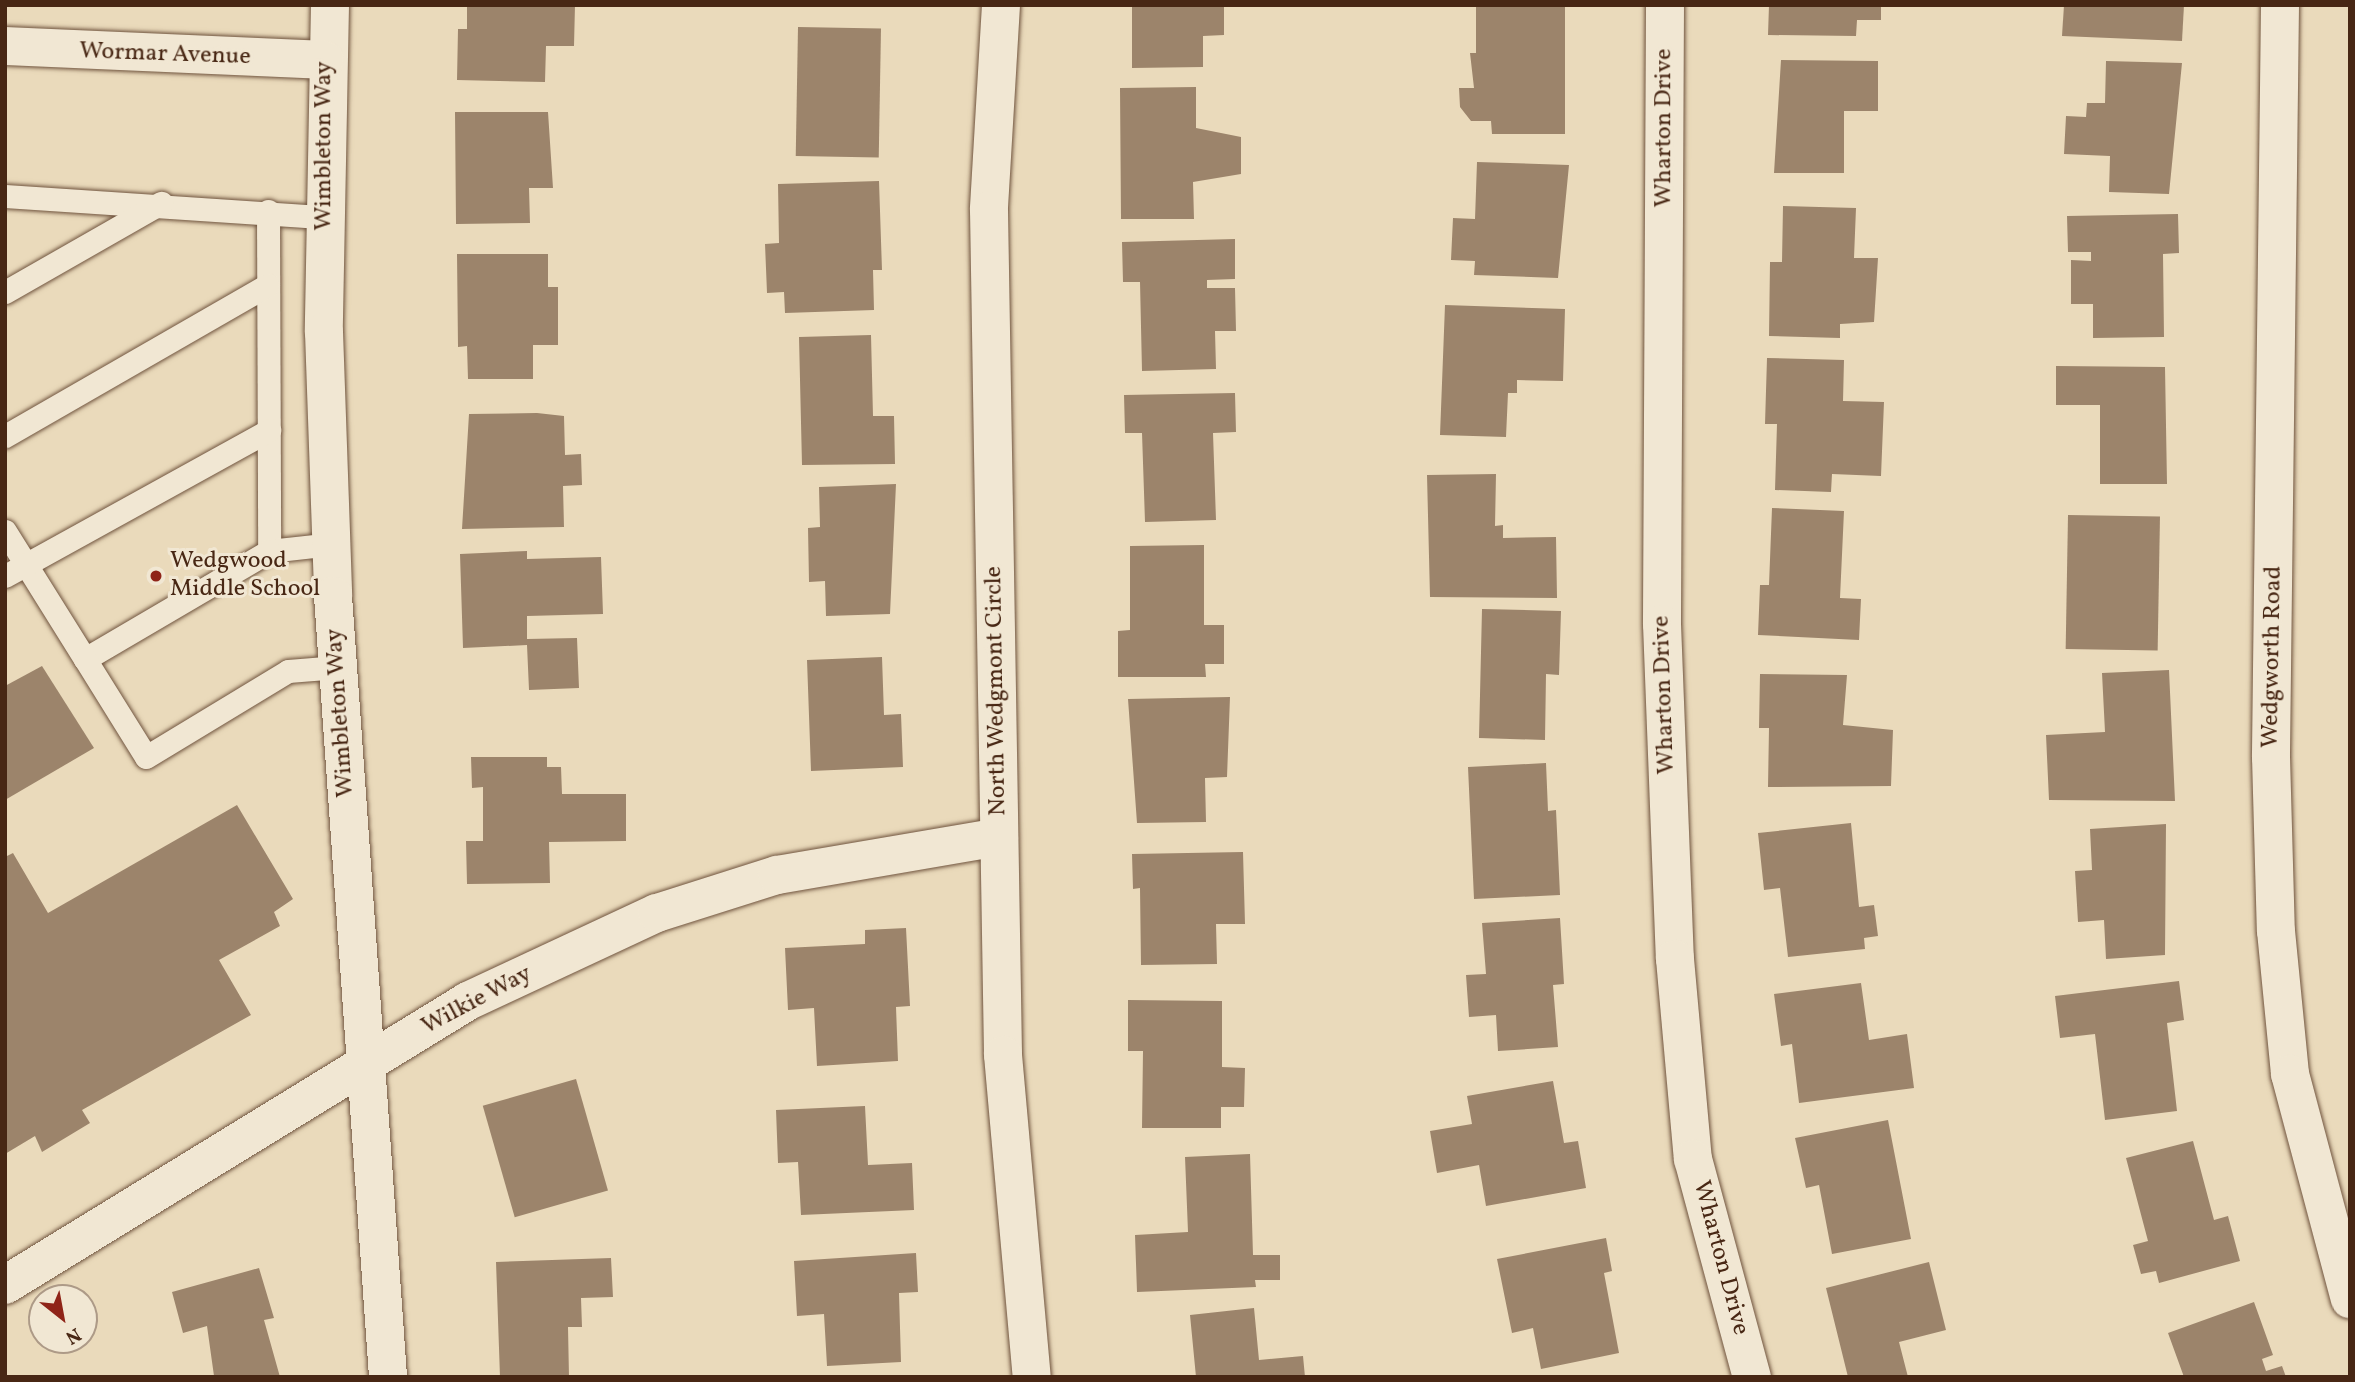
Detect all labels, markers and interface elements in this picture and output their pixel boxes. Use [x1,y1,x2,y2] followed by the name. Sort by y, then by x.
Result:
[79,38,251,72] street label: Wormar Avenue
[1651,49,1679,207] street label: Wharton Drive
[311,61,339,231] street label: Wimbleton Way
[170,548,320,604] place label: Wedgwood Middle School
[980,565,1014,817] street label: North Wedgmont Circle
[2257,566,2289,748] street label: Wedgworth Road
[148,568,164,584] marker: Wedgwood Middle School
[1648,615,1682,775] street label: Wharton Drive
[321,627,361,799] street label: Wimbleton Way
[417,960,537,1042] street label: Wilkie Way
[1686,1178,1754,1338] street label: Wharton Drive
[28,1284,98,1354] north arrow
[60,1321,85,1350] text: N

